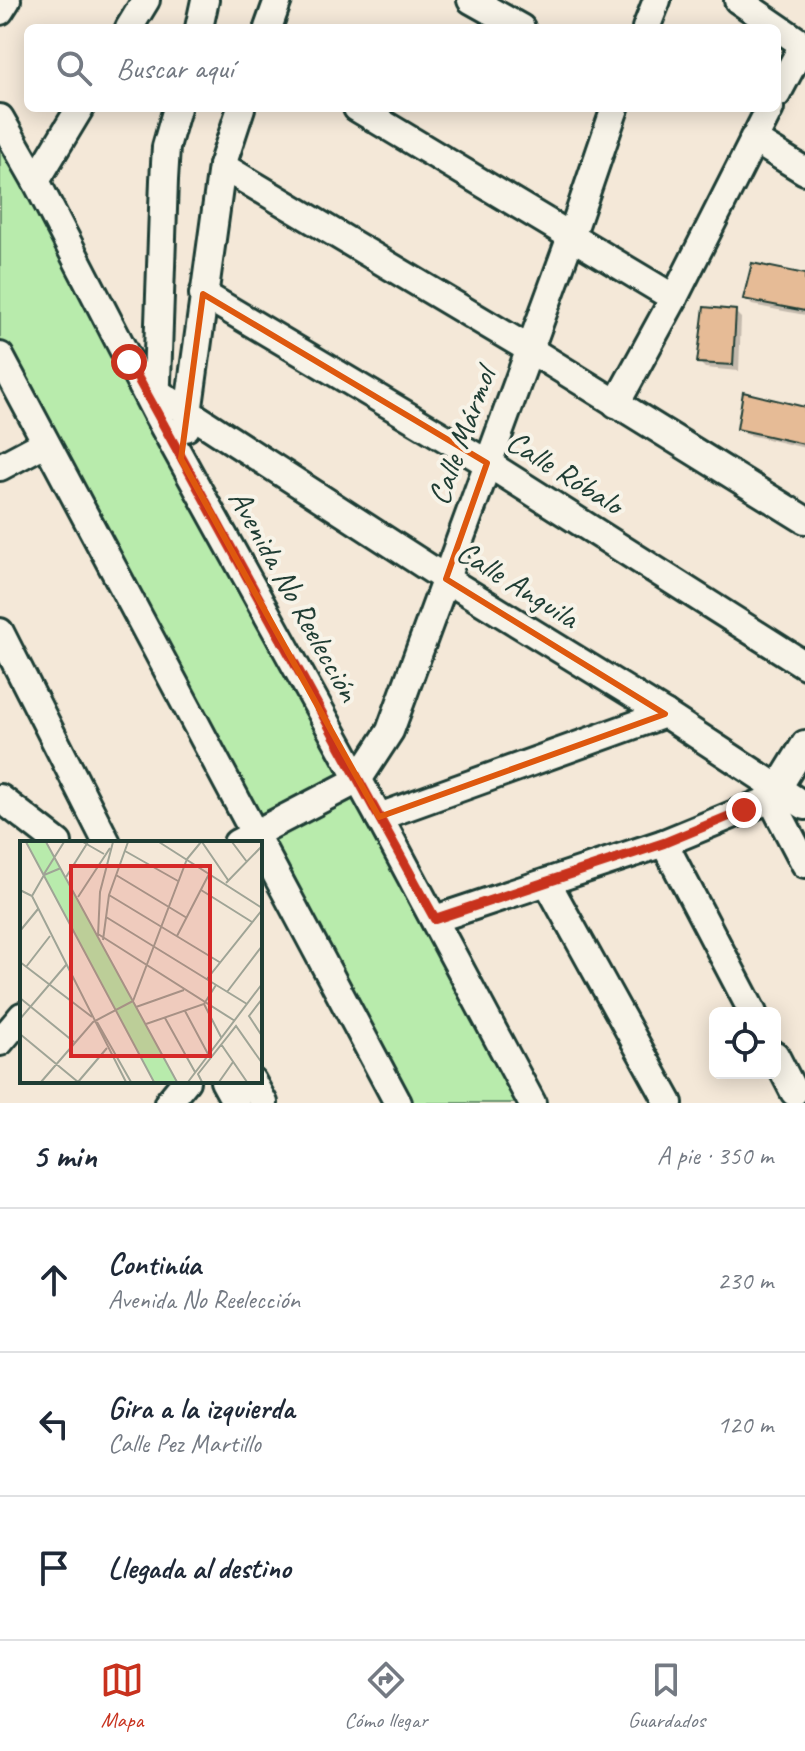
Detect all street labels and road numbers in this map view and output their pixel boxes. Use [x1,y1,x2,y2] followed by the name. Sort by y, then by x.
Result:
[418,357,507,510] street label: Calle Mármol
[499,421,634,526] street label: Calle Róbalo
[219,482,371,710] street label: Avenida No Reelección
[449,531,588,639] street label: Calle Anguila

